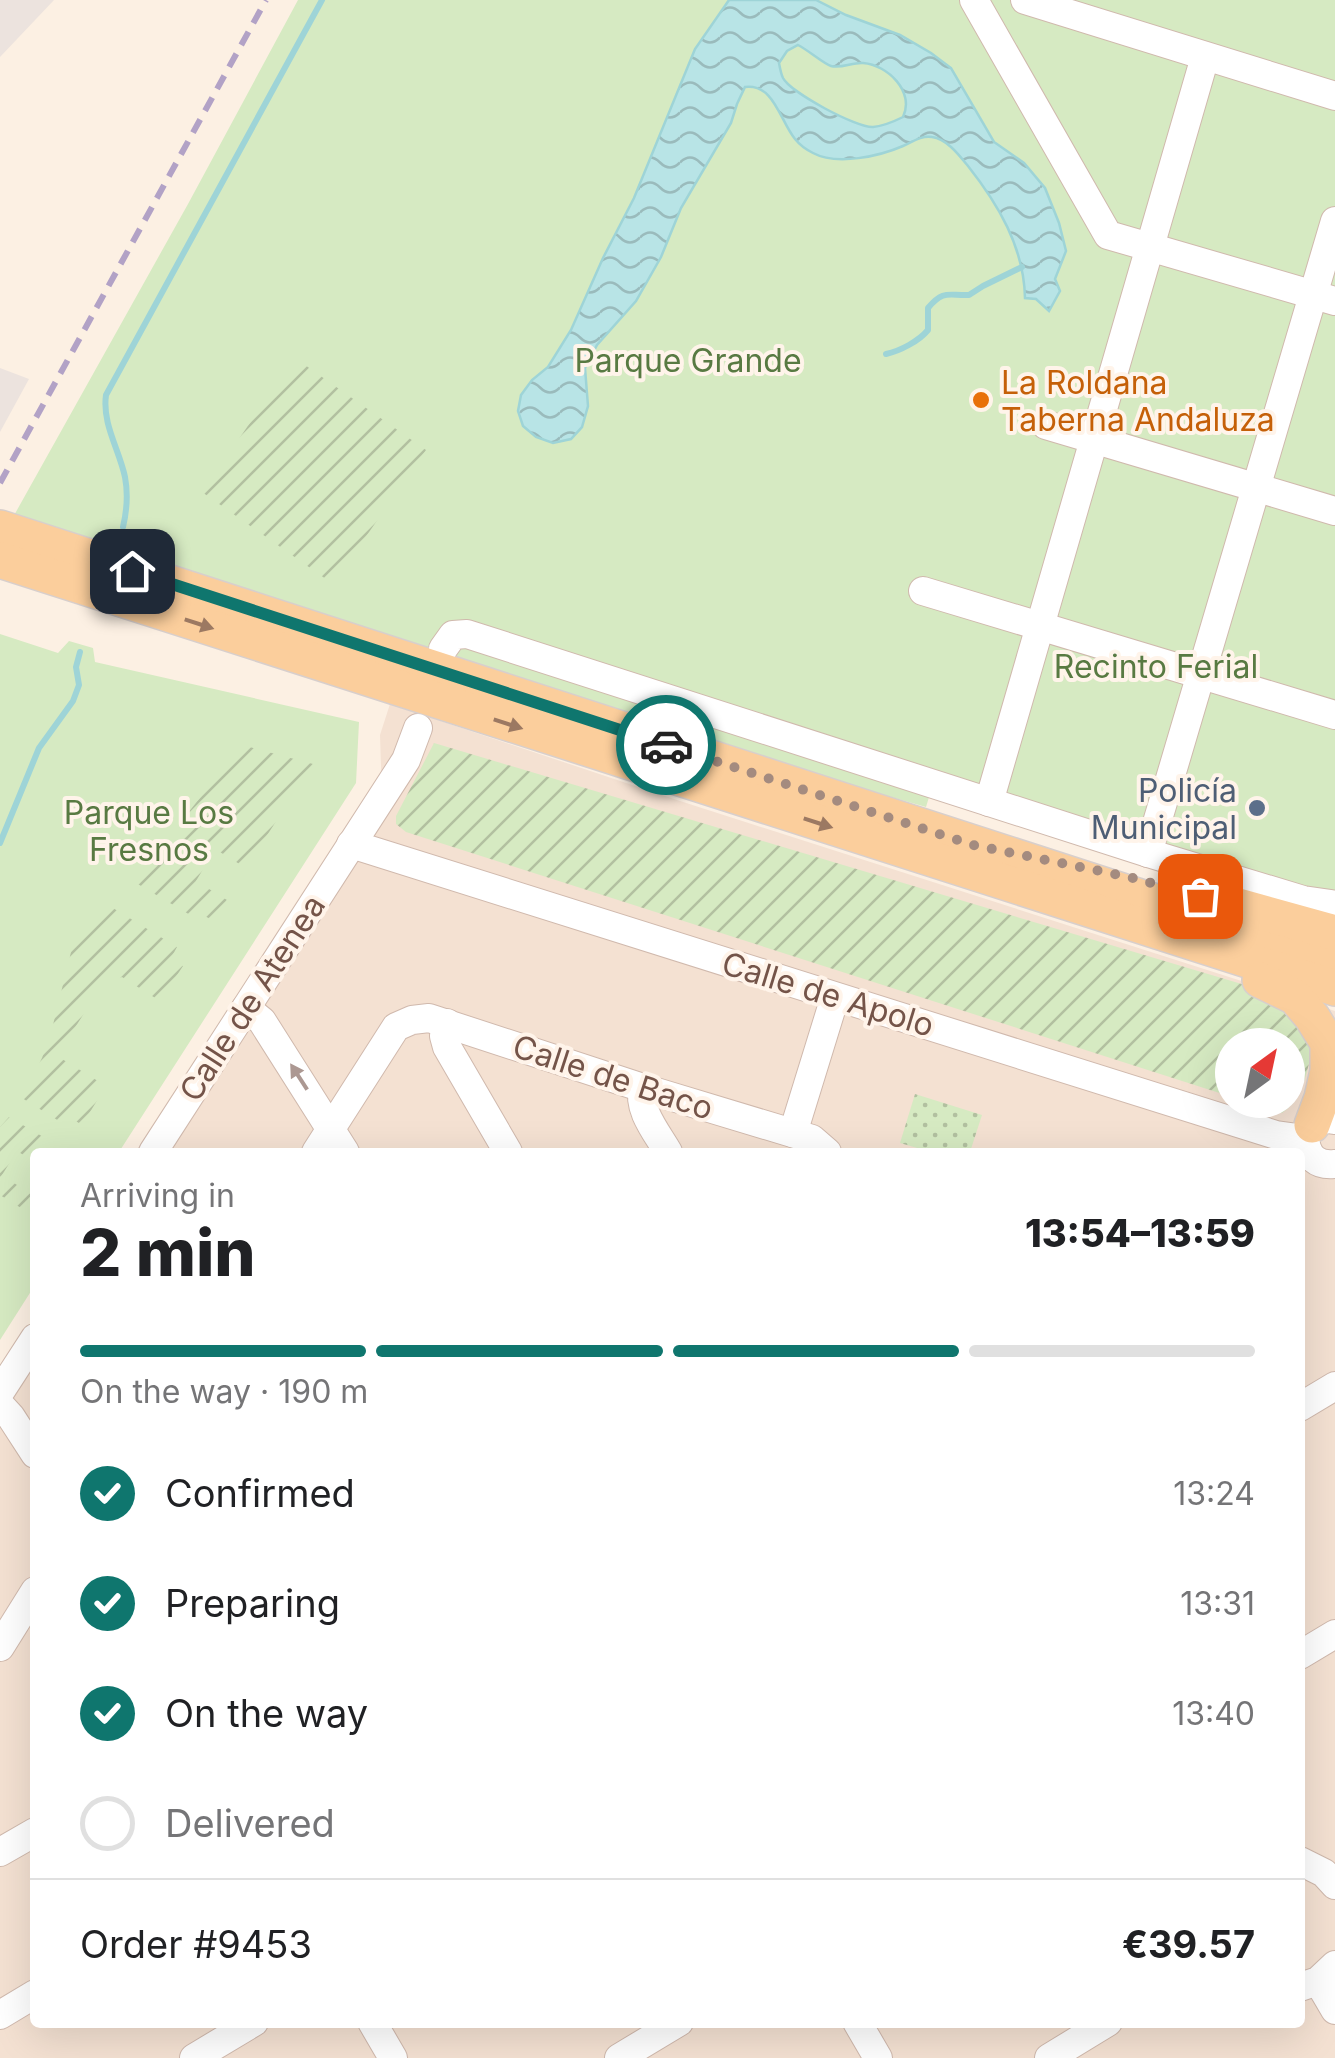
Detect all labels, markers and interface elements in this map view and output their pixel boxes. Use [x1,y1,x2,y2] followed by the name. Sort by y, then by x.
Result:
[574,341,802,380] park label: Parque Grande
[1001,363,1275,439] place label: La Roldana Taberna Andaluza
[970,389,992,411] marker: La Roldana Taberna Andaluza
[90,529,175,614] pin
[105,544,160,599] icon: home
[184,618,214,633] one-way arrow
[1054,647,1258,686] park label: Recinto Ferial
[616,695,716,795] courier
[494,717,524,732] one-way arrow
[639,718,694,773] icon: car
[1091,771,1237,847] place label: Policía Municipal
[64,793,234,869] park label: Parque Los Fresnos
[1246,797,1268,819] marker: Policía Municipal
[803,817,833,832] one-way arrow
[1158,854,1243,939] pin
[1173,869,1228,924] icon: bag
[171,888,333,1108] street label: Calle de Atenea
[717,943,939,1045] street label: Calle de Apolo
[508,1026,718,1128] street label: Calle de Baco
[1215,1028,1305,1118] north arrow
[1215,1028,1305,1118] map controls
[290,1064,308,1091] one-way arrow
[80,1176,235,1215] text: Arriving in
[1025,1210,1255,1256] text: 13:54–13:59
[80,1213,256,1292] text: 2 min
[80,1372,368,1411] text: On the way · 190 m
[80,1466,135,1521] icon: check
[165,1470,355,1516] text: Confirmed
[1173,1474,1255,1513] text: 13:24
[80,1576,135,1631] icon: check
[165,1580,340,1626] text: Preparing
[1180,1584,1255,1623] text: 13:31
[80,1686,135,1741] icon: check
[165,1690,368,1736] text: On the way
[1172,1694,1255,1733] text: 13:40
[165,1800,335,1846] text: Delivered
[80,1921,312,1967] text: Order #9453
[1122,1921,1255,1967] text: €39.57

